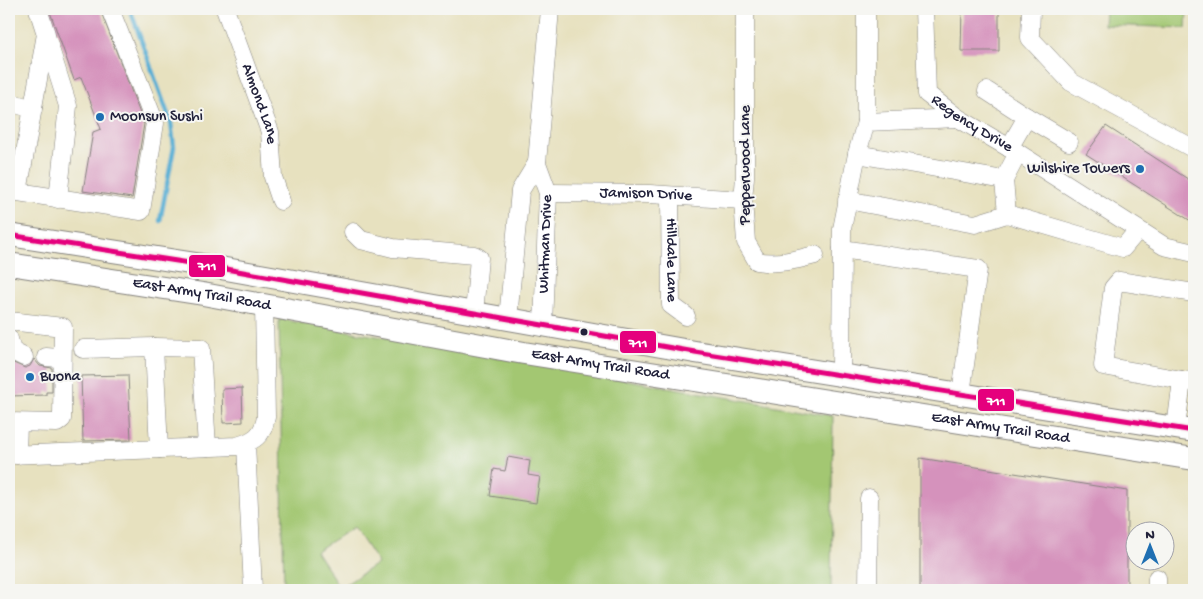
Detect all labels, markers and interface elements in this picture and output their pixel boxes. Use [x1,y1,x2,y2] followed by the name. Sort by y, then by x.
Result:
[236,61,280,145] street label: Almond Lane
[927,91,1017,158] street label: Regency Drive
[737,104,756,226] street label: Pepperwood Lane
[110,108,203,127] place label: Moonsun Sushi
[94,111,106,123] marker: Moonsun Sushi
[1027,160,1131,179] place label: Wilshire Towers
[1134,163,1146,175] marker: Wilshire Towers
[600,184,694,206] street label: Jamison Drive
[535,194,557,294] street label: Whitman Drive
[661,218,680,303] street label: Hilldale Lane
[188,254,226,278] line badge: 711
[197,259,217,276] text: 711
[131,274,274,316] street label: East Army Trail Road
[579,327,589,337] unlabelled marker
[619,330,657,354] line badge: 711
[628,336,648,353] text: 711
[530,345,672,386] street label: East Army Trail Road
[39,368,82,387] place label: Buona
[24,371,36,383] marker: Buona
[977,388,1015,412] line badge: 711
[986,394,1006,411] text: 711
[930,408,1072,449] street label: East Army Trail Road
[1126,522,1176,572] north arrow
[1145,527,1155,544] text: N

